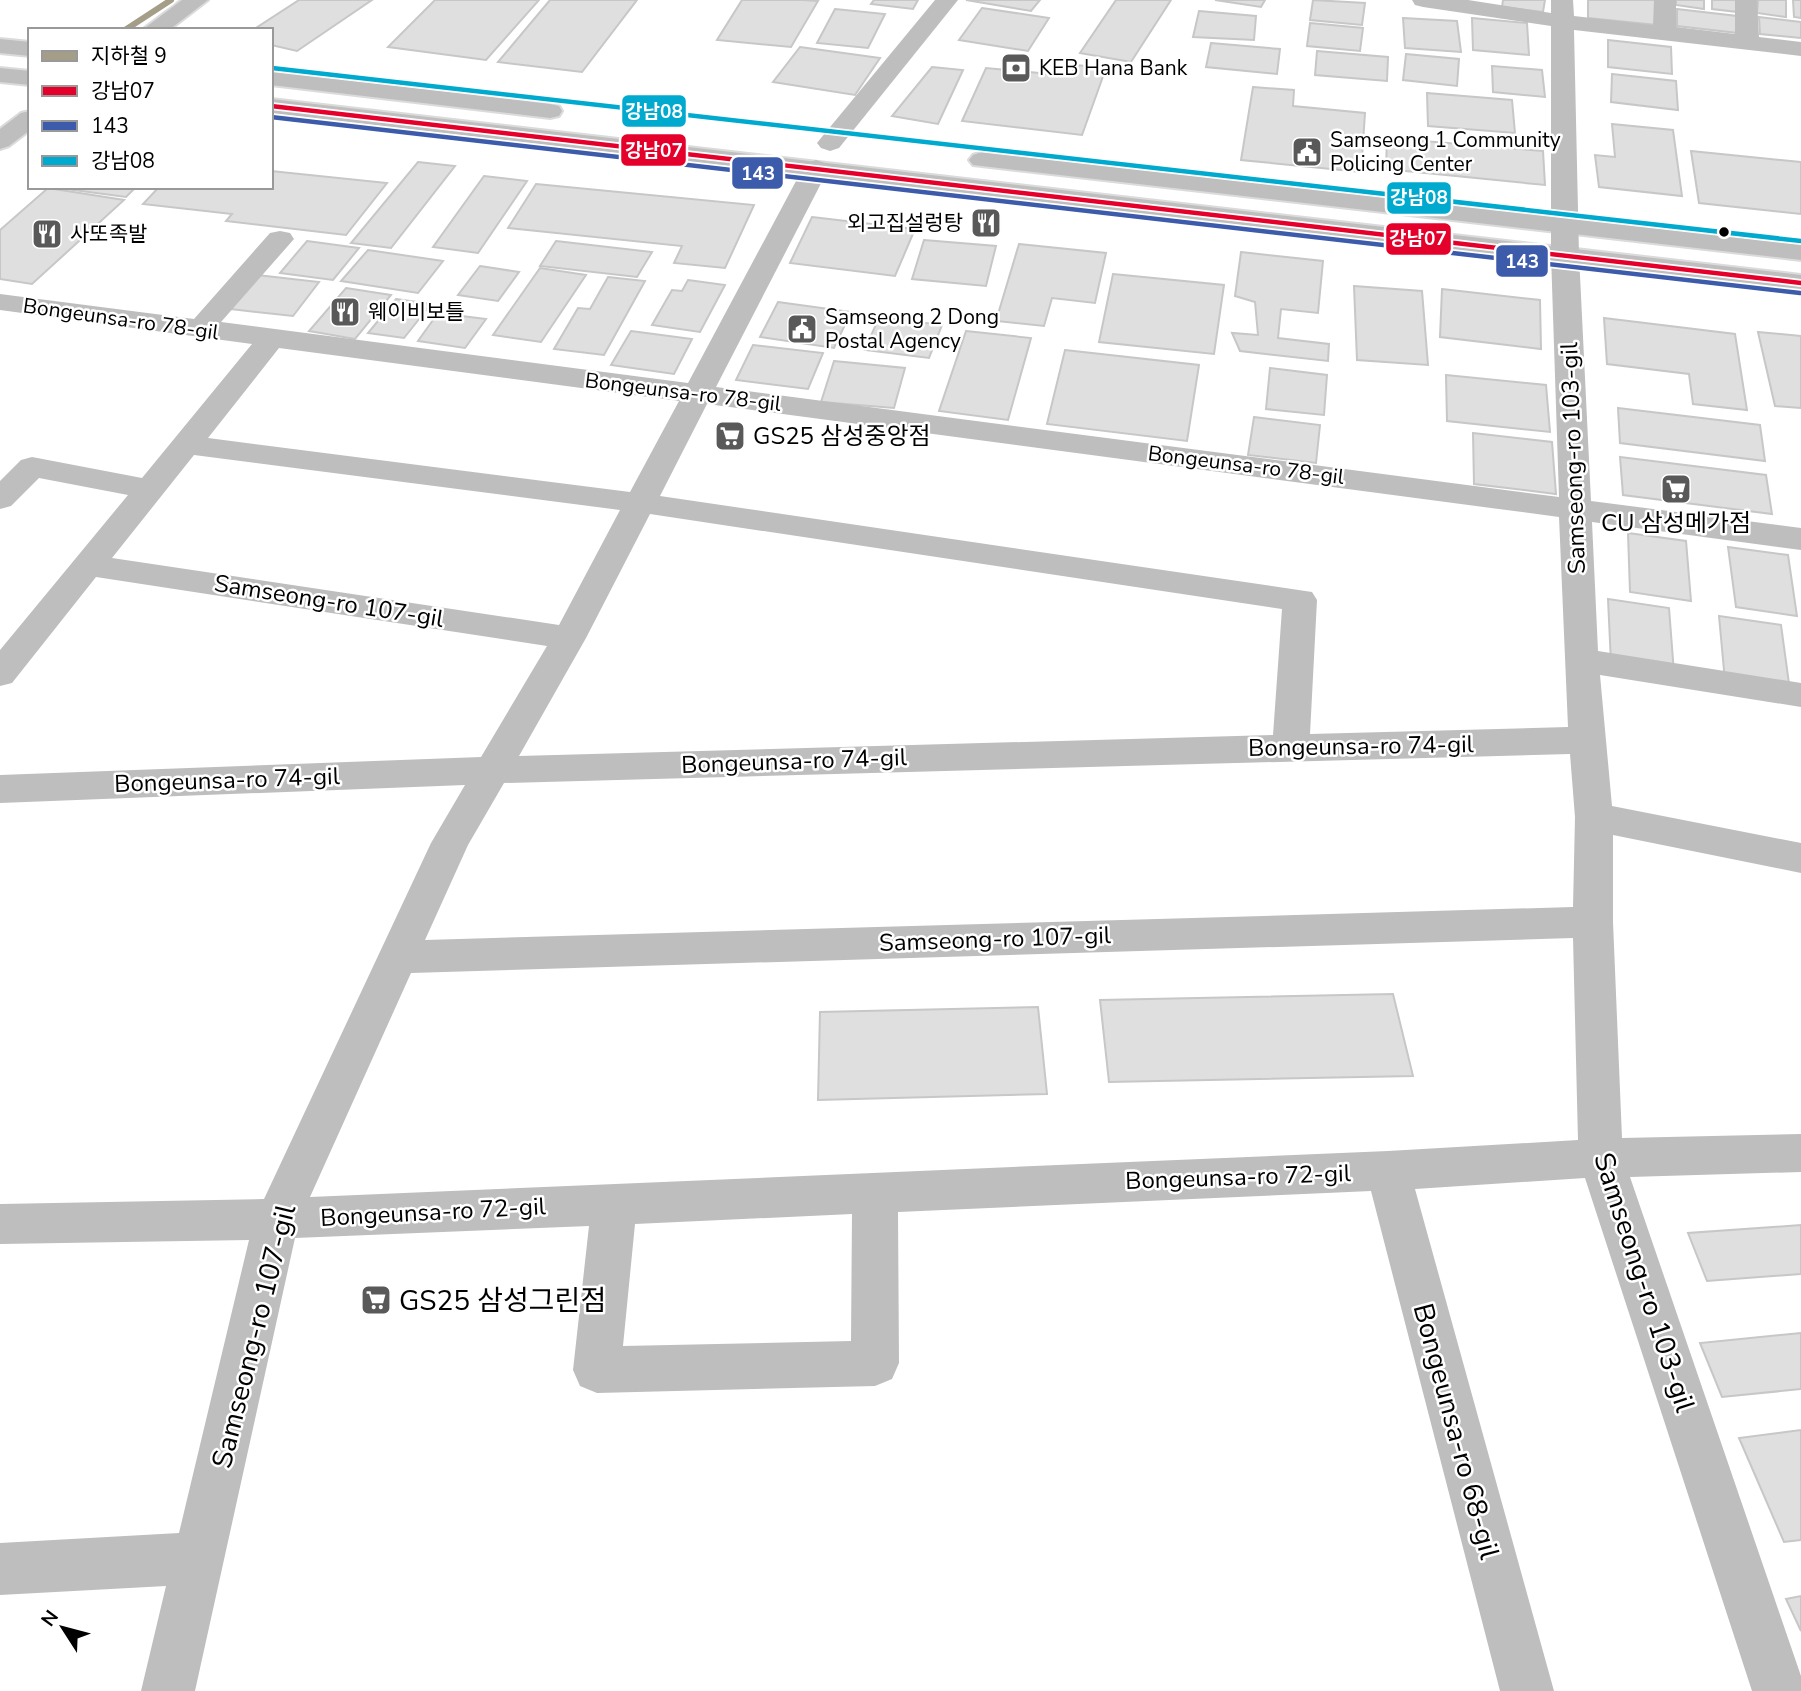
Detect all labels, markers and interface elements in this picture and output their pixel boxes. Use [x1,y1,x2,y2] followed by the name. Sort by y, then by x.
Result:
[28,28,273,189] legend
[91,42,167,70] text: 지하철 9
[999,51,1033,85] bank icon: KEB Hana Bank
[1039,54,1188,82] place label: KEB Hana Bank
[91,77,155,105] text: 강남07
[621,94,687,128] line badge: 강남08
[625,99,683,125] text: 강남08
[91,112,129,140] text: 143
[1330,126,1561,178] place label: Samseong 1 Community Policing Center
[620,133,687,167] line badge: 강남07
[1290,135,1324,169] public building icon: Samseong 1 Community Policing Center
[625,138,683,164] text: 강남07
[91,147,155,175] text: 강남08
[731,156,784,190] line badge: 143
[741,161,775,187] text: 143
[1386,181,1452,215] line badge: 강남08
[1390,185,1448,211] text: 강남08
[969,206,1003,240] restaurant icon: 외고집설렁탕
[847,209,963,237] place label: 외고집설렁탕
[30,217,64,251] restaurant icon: 사또족발
[70,220,147,248] place label: 사또족발
[1385,222,1452,256] line badge: 강남07
[1717,225,1731,239] unlabelled marker
[1389,226,1447,252] text: 강남07
[1495,244,1549,278] line badge: 143
[1505,249,1539,275] text: 143
[21,291,221,347] street label: Bongeunsa-ro 78-gil
[328,295,362,329] restaurant icon: 웨이비보틀
[368,298,465,326] place label: 웨이비보틀
[825,303,999,355] place label: Samseong 2 Dong Postal Agency
[785,312,819,346] public building icon: Samseong 2 Dong Postal Agency
[1553,342,1593,574] street label: Samseong-ro 103-gil
[583,366,783,418] street label: Bongeunsa-ro 78-gil
[713,419,747,453] supermarket icon: GS25 삼성중앙점
[753,420,931,452] place label: GS25 삼성중앙점
[1146,439,1346,491] street label: Bongeunsa-ro 78-gil
[1659,472,1693,506] supermarket icon: CU 삼성메가점
[1601,507,1751,539] place label: CU 삼성메가점
[212,567,446,635] street label: Samseong-ro 107-gil
[1248,728,1474,764] street label: Bongeunsa-ro 74-gil
[681,741,907,781] street label: Bongeunsa-ro 74-gil
[114,760,340,800] street label: Bongeunsa-ro 74-gil
[879,919,1111,959] street label: Samseong-ro 107-gil
[1584,1148,1704,1418] street label: Samseong-ro 103-gil
[1125,1157,1351,1197] street label: Bongeunsa-ro 72-gil
[320,1190,546,1234] street label: Bongeunsa-ro 72-gil
[203,1200,305,1472] street label: Samseong-ro 107-gil
[399,1282,606,1320] place label: GS25 삼성그린점
[359,1283,393,1317] supermarket icon: GS25 삼성그린점
[1404,1299,1509,1564] street label: Bongeunsa-ro 68-gil
[28,1593,98,1663] north arrow
[35,1605,65,1632] text: N

